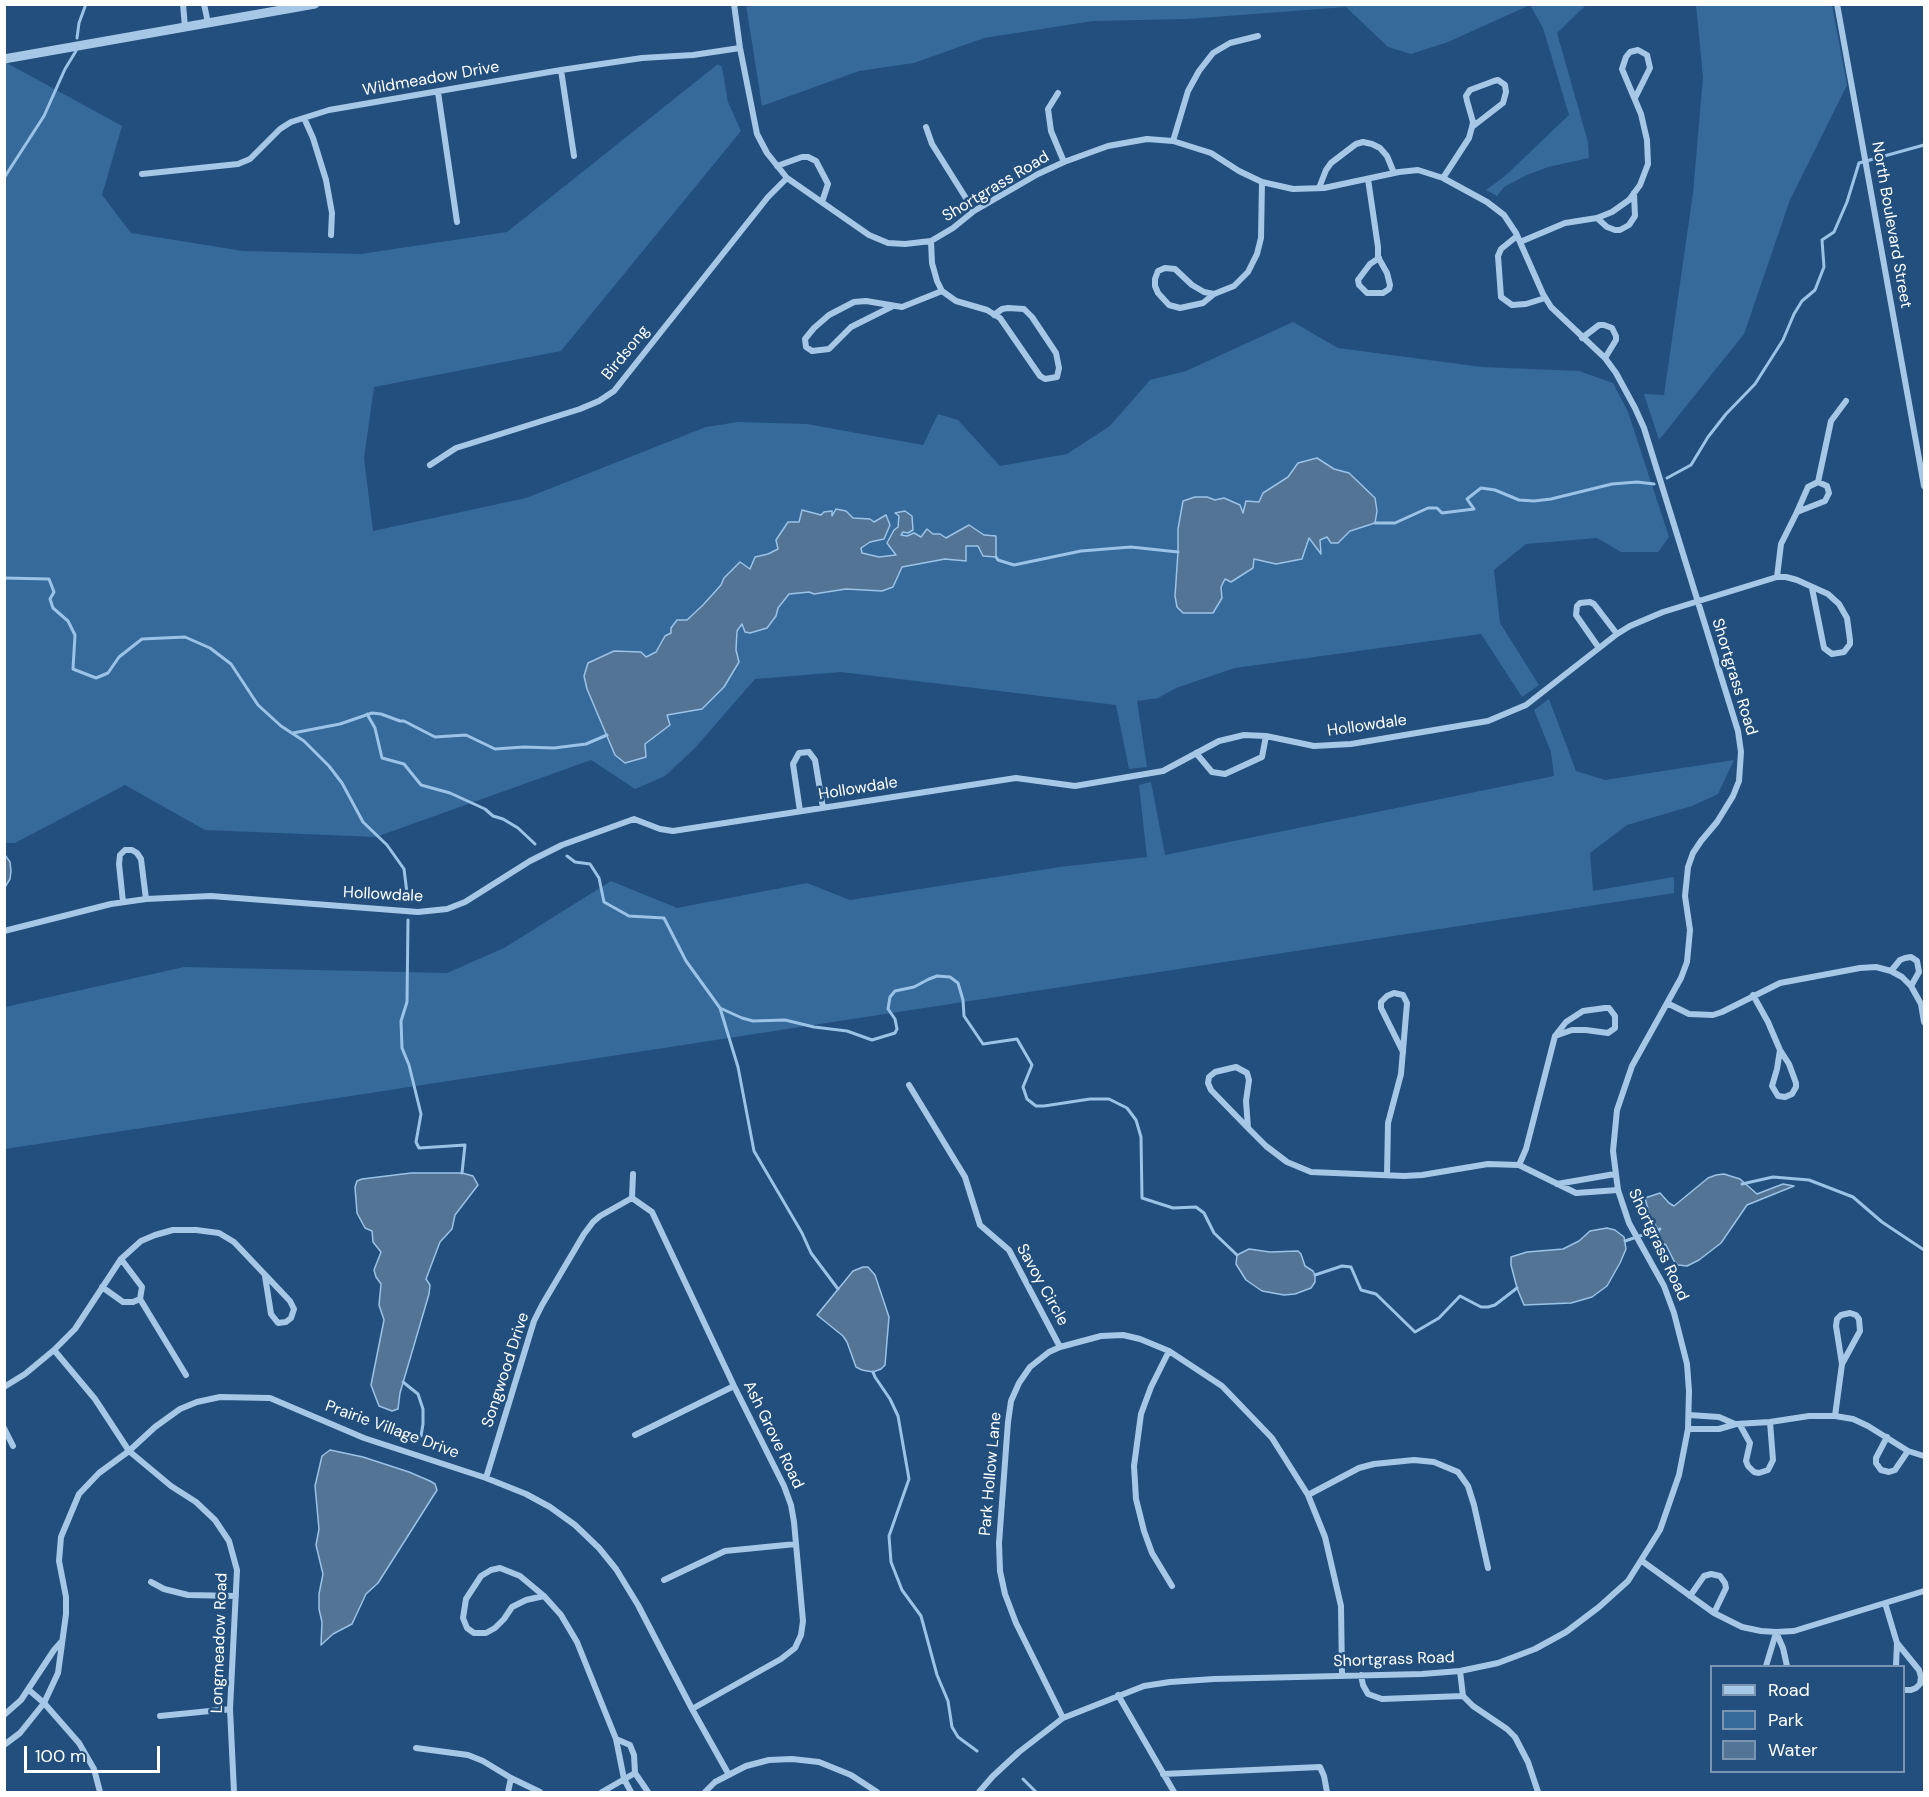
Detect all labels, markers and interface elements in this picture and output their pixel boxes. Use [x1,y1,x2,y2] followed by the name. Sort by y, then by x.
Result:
[361,58,501,100] street label: Wildmeadow Drive
[1867,140,1915,310] street label: North Boulevard Street
[939,148,1053,226] street label: Shortgrass Road
[598,322,654,384] street label: Birdsong
[1707,616,1761,738] street label: Shortgrass Road
[1326,711,1408,741] street label: Hollowdale
[817,773,899,805] street label: Hollowdale
[343,883,423,907] street label: Hollowdale
[1624,1186,1692,1304] street label: Shortgrass Road
[1012,1241,1072,1329] street label: Savoy Circle
[478,1310,534,1430] street label: Songwood Drive
[739,1378,807,1492] street label: Ash Grove Road
[322,1397,462,1463] street label: Prairie Village Drive
[976,1411,1006,1537] street label: Park Hollow Lane
[208,1572,232,1714] street label: Longmeadow Road
[1333,1648,1455,1672] street label: Shortgrass Road
[1710,1665,1905,1773] legend
[1768,1678,1810,1702] text: Road
[1768,1708,1804,1732] text: Park
[27,1734,164,1772] scale bar
[1768,1738,1818,1762] text: Water
[35,1744,86,1768] text: 100 m

